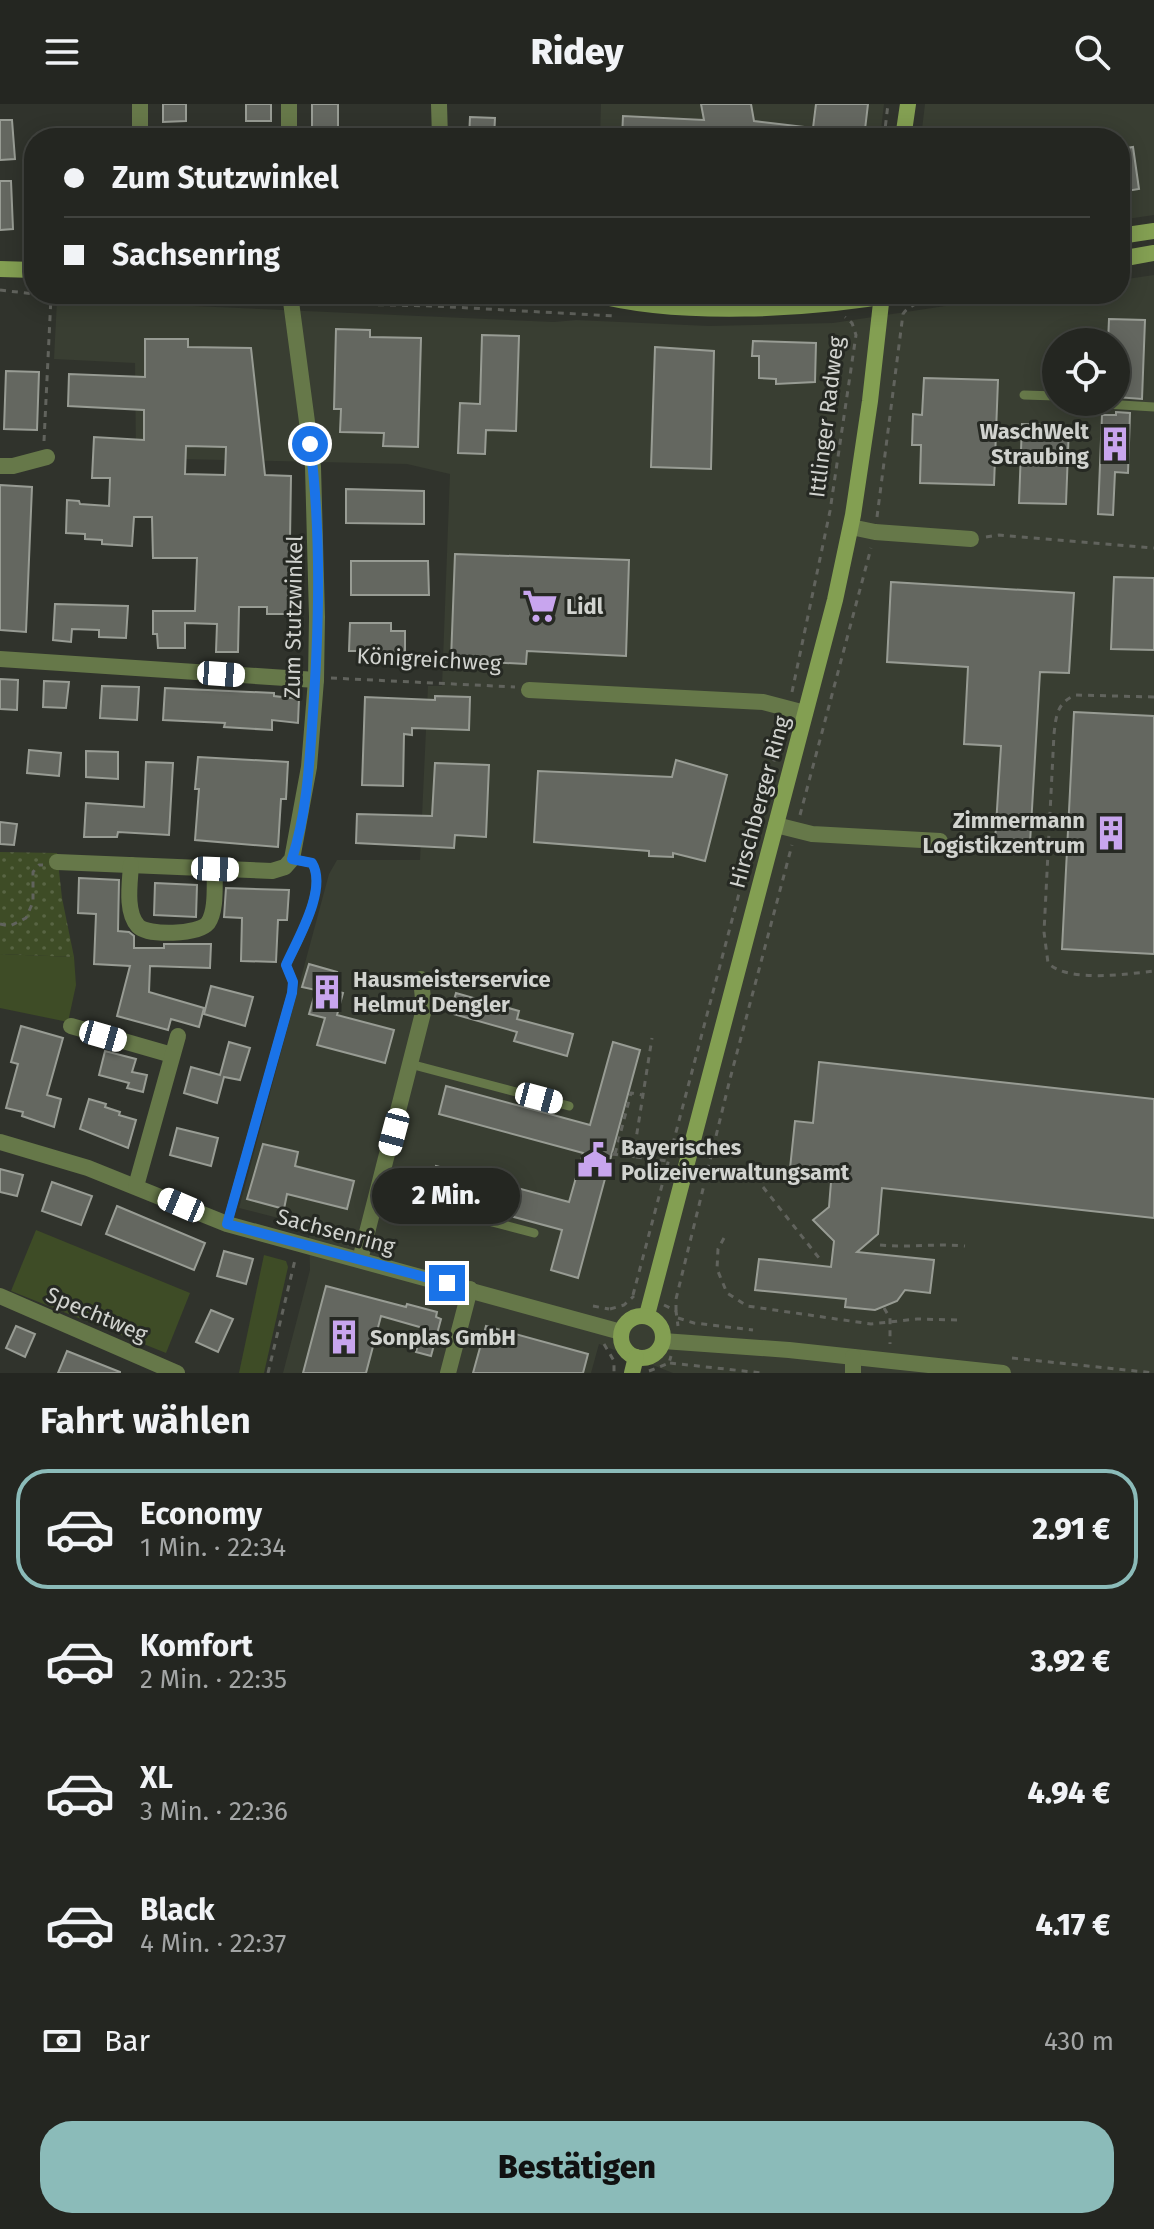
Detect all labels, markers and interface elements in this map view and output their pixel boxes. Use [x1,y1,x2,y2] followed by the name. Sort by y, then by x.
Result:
[40,30,84,74] icon: menu
[531,30,623,74] text: Ridey
[1070,30,1114,74] icon: search
[112,160,339,196] text: Zum Stutzwinkel
[112,237,280,273] text: Sachsenring
[1042,328,1130,416] map controls
[1042,328,1130,416] button: locate
[803,334,850,499] street label: Ittlinger Radweg
[980,418,1090,470] place label: WaschWelt Straubing
[1096,425,1134,463] building icon: WaschWelt Straubing
[292,426,328,462] route start
[279,535,308,699] street label: Zum Stutzwinkel
[521,587,559,625] supermarket icon: Lidl
[566,593,604,620] place label: Lidl
[356,642,502,677] street label: Königreichweg
[196,660,246,688] car
[723,712,796,891] street label: Hirschberger Ring
[922,807,1085,859] place label: Zimmermann Logistikzentrum
[1092,814,1130,852] building icon: Zimmermann Logistikzentrum
[191,856,239,882] car
[353,966,551,1018] place label: Hausmeisterservice Helmut Dengler
[308,973,346,1011] building icon: Hausmeisterservice Helmut Dengler
[77,1018,129,1054] car
[513,1080,565,1116] car
[376,1106,412,1158] car
[621,1134,850,1186] place label: Bayerisches Polizeiverwaltungsamt
[576,1141,614,1179] public building icon: Bayerisches Polizeiverwaltungsamt
[373,1167,521,1223] callout: 2 Min.
[412,1180,480,1211] text: 2 Min.
[154,1185,208,1225] car
[274,1203,399,1260] street label: Sachsenring
[429,1265,465,1301] route end
[42,1281,152,1348] street label: Spechtweg
[325,1318,363,1356] building icon: Sonplas GmbH
[370,1324,516,1351] place label: Sonplas GmbH
[40,1399,251,1443] text: Fahrt wählen
[44,1493,116,1565] icon: car
[140,1496,262,1532] text: Economy
[1032,1511,1110,1547] text: 2.91 €
[140,1532,286,1563] text: 1 Min. · 22:34
[44,1625,116,1697] icon: car
[140,1628,253,1664] text: Komfort
[1031,1643,1110,1679] text: 3.92 €
[140,1664,287,1695] text: 2 Min. · 22:35
[44,1757,116,1829] icon: car
[140,1760,173,1796] text: XL
[1027,1775,1110,1811] text: 4.94 €
[140,1796,288,1827] text: 3 Min. · 22:36
[44,1889,116,1961] icon: car
[140,1892,215,1928] text: Black
[1035,1907,1110,1943] text: 4.17 €
[140,1928,286,1959] text: 4 Min. · 22:37
[40,2019,84,2063] icon: cash
[104,2023,150,2059] text: Bar
[1044,2026,1114,2057] text: 430 m
[40,2121,1114,2213] button: Bestätigen

